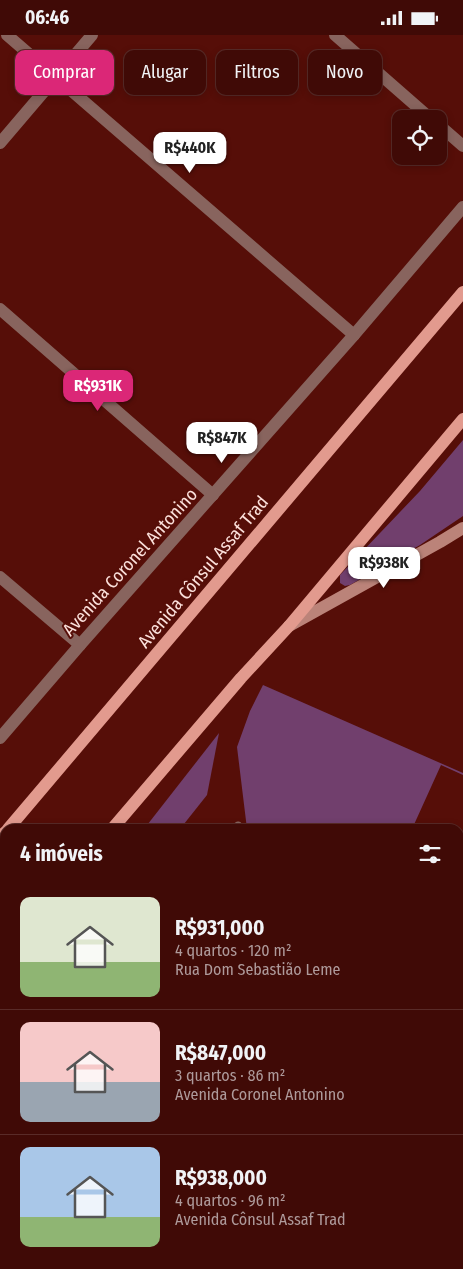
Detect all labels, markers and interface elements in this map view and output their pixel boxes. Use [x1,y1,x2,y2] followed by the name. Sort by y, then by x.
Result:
[25,6,69,29] text: 06:46
[15,50,114,95] chip: Comprar
[124,50,206,95] chip: Alugar
[216,50,298,95] chip: Filtros
[308,50,382,95] chip: Novo
[392,110,447,165] map controls
[392,110,447,165] button: locate
[149,131,231,174] pin: R$440K
[164,138,216,157] text: R$440K
[57,369,139,412] pin: R$931K
[74,376,122,395] text: R$931K
[181,421,263,464] pin: R$847K
[197,428,247,447] text: R$847K
[58,484,202,640] street label: Avenida Coronel Antonino
[133,491,273,653] street label: Avenida Cônsul Assaf Trad
[343,547,425,589] pin: R$938K
[359,553,409,572] text: R$938K
[416,840,444,868] icon: filters
[20,841,103,867] text: 4 imóveis
[175,915,264,941] text: R$931,000
[60,917,120,977] icon: home
[175,941,291,960] text: 4 quartos · 120 m²
[175,960,340,979] text: Rua Dom Sebastião Leme
[175,1040,266,1066] text: R$847,000
[60,1042,120,1102] icon: home
[175,1066,285,1085] text: 3 quartos · 86 m²
[175,1085,345,1104] text: Avenida Coronel Antonino
[175,1165,267,1191] text: R$938,000
[60,1167,120,1227] icon: home
[175,1191,286,1210] text: 4 quartos · 96 m²
[175,1210,346,1229] text: Avenida Cônsul Assaf Trad

